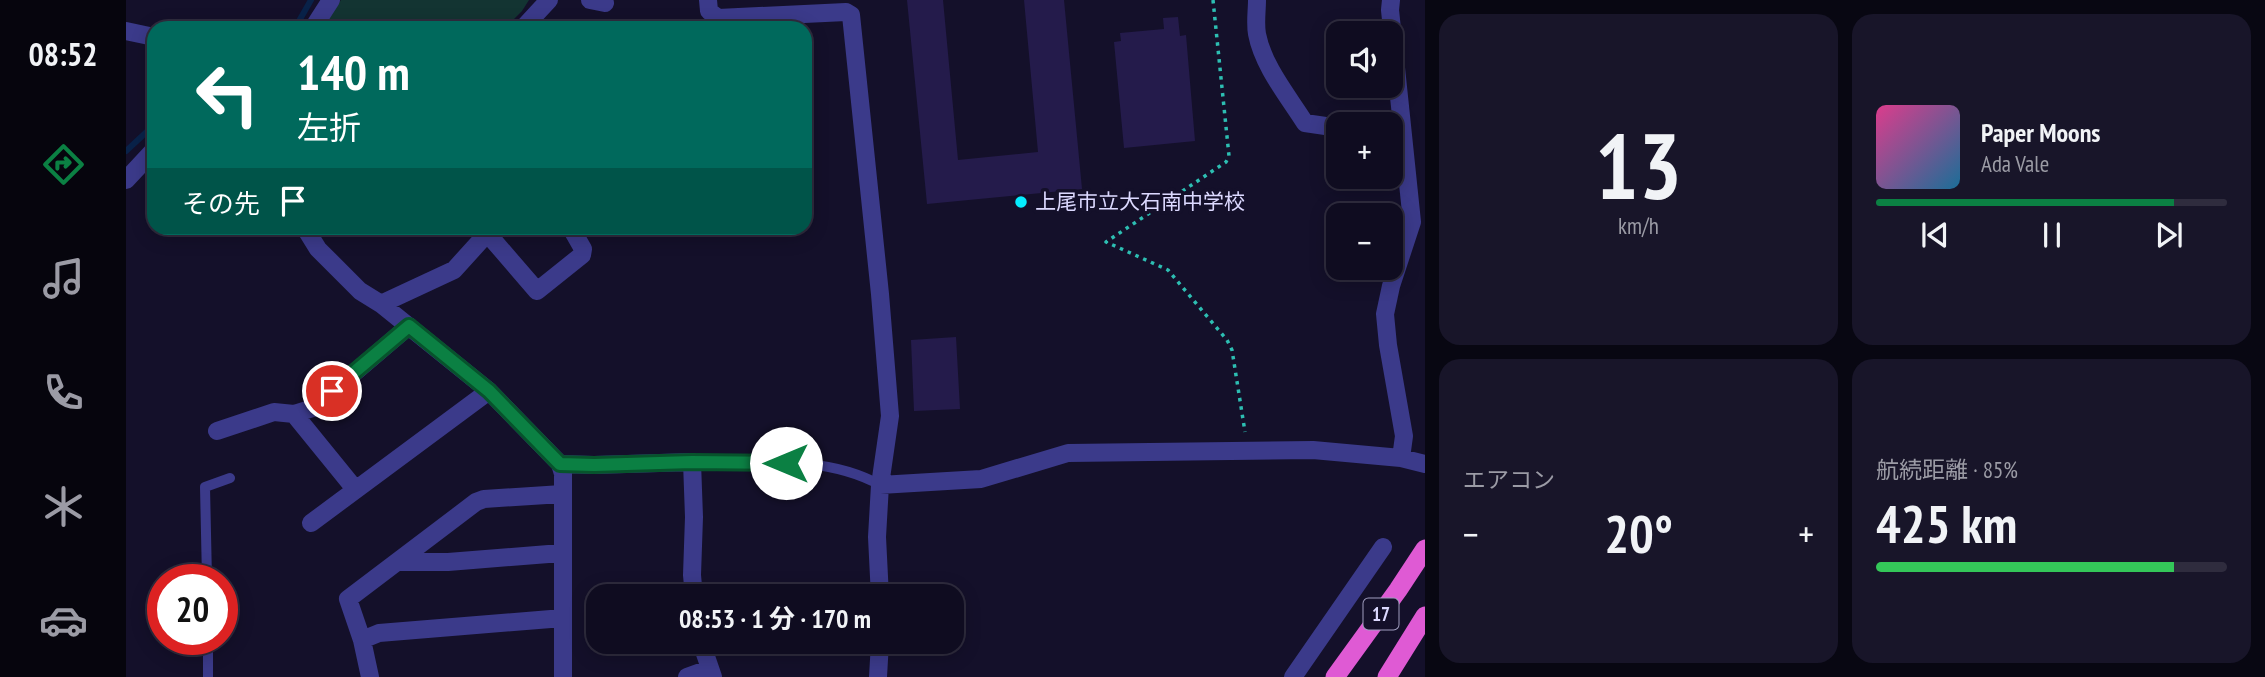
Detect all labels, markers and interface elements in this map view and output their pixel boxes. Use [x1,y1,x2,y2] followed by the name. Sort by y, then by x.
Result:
[1326,21,1403,280] map controls
[1326,21,1403,98] button: sound
[28,33,98,75] text: 08:52
[297,40,410,104] text: 140 m
[182,49,273,140] icon: left
[297,106,361,148] text: 左折
[1595,106,1682,224] text: 13
[1326,112,1403,189] button: +
[1981,116,2100,149] text: Paper Moons
[39,140,88,189] icon: directions
[1981,149,2049,178] text: Ada Vale
[274,182,312,220] icon: arrive
[182,187,260,220] text: その先
[1035,188,1245,215] place label: 上尾市立大石南中学校
[1013,194,1029,210] marker: 上尾市立大石南中学校
[1326,203,1403,280] button: −
[1618,211,1659,240] text: km/h
[1916,216,1954,254] icon: previous
[2033,216,2071,254] icon: pause
[2150,216,2188,254] icon: next
[39,254,88,303] icon: music
[302,361,362,421] pin
[39,368,88,417] icon: phone
[313,372,351,410] icon: arrive
[749,426,823,500] position arrow
[1876,455,2018,484] text: 航続距離 · 85%
[1463,465,1555,494] text: エアコン
[39,482,88,531] icon: climate
[1876,490,2017,557] text: 425 km
[1604,500,1673,567] text: 20°
[1463,509,1479,558] text: −
[1798,509,1814,558] text: +
[147,564,238,655] speed limit sign: 20
[39,596,88,645] icon: car
[1364,598,1398,629] road number: 17
[679,602,871,635] text: 08:53 · 1 分 · 170 m

